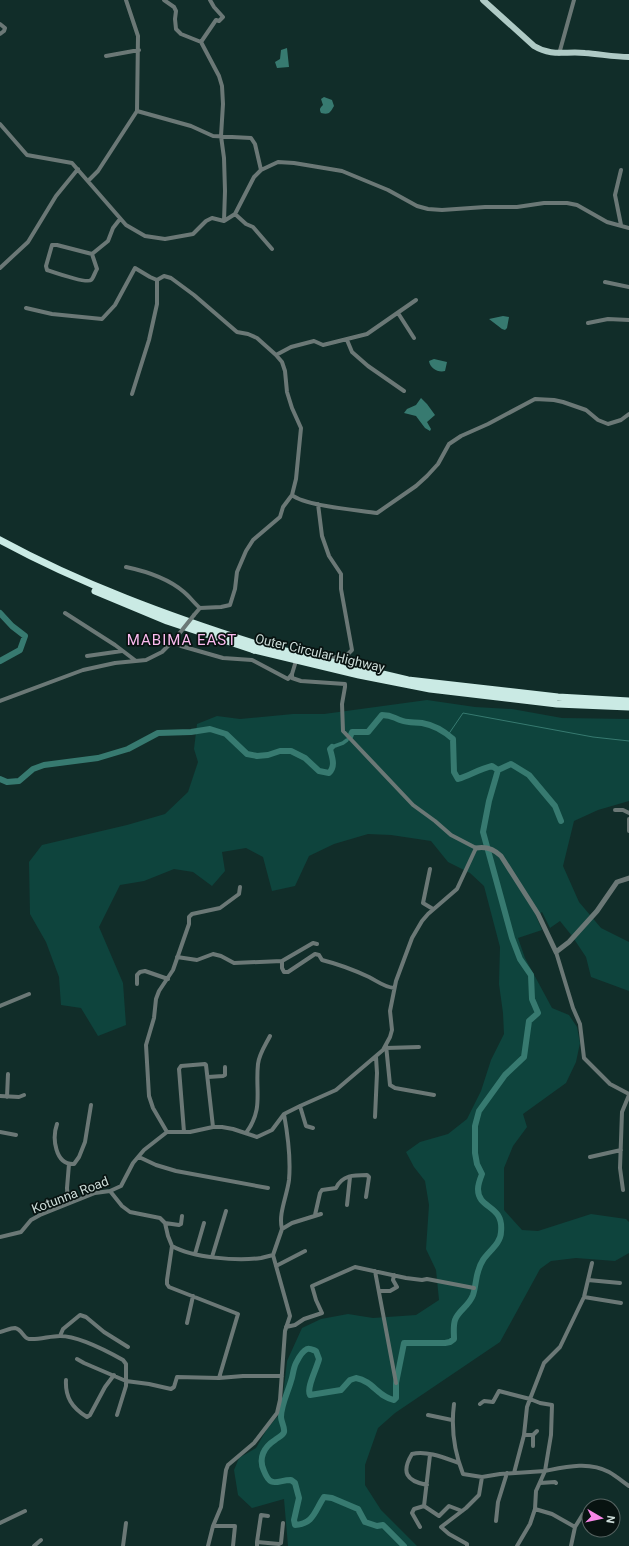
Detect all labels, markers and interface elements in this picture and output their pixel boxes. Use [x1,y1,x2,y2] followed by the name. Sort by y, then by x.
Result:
[127,631,237,649] district label: MABIMA EAST
[254,631,386,675] street label: Outer Circular Highway
[29,1173,111,1217] street label: Kotunna Road
[581,1498,621,1538] north arrow
[603,1515,617,1525] text: N

